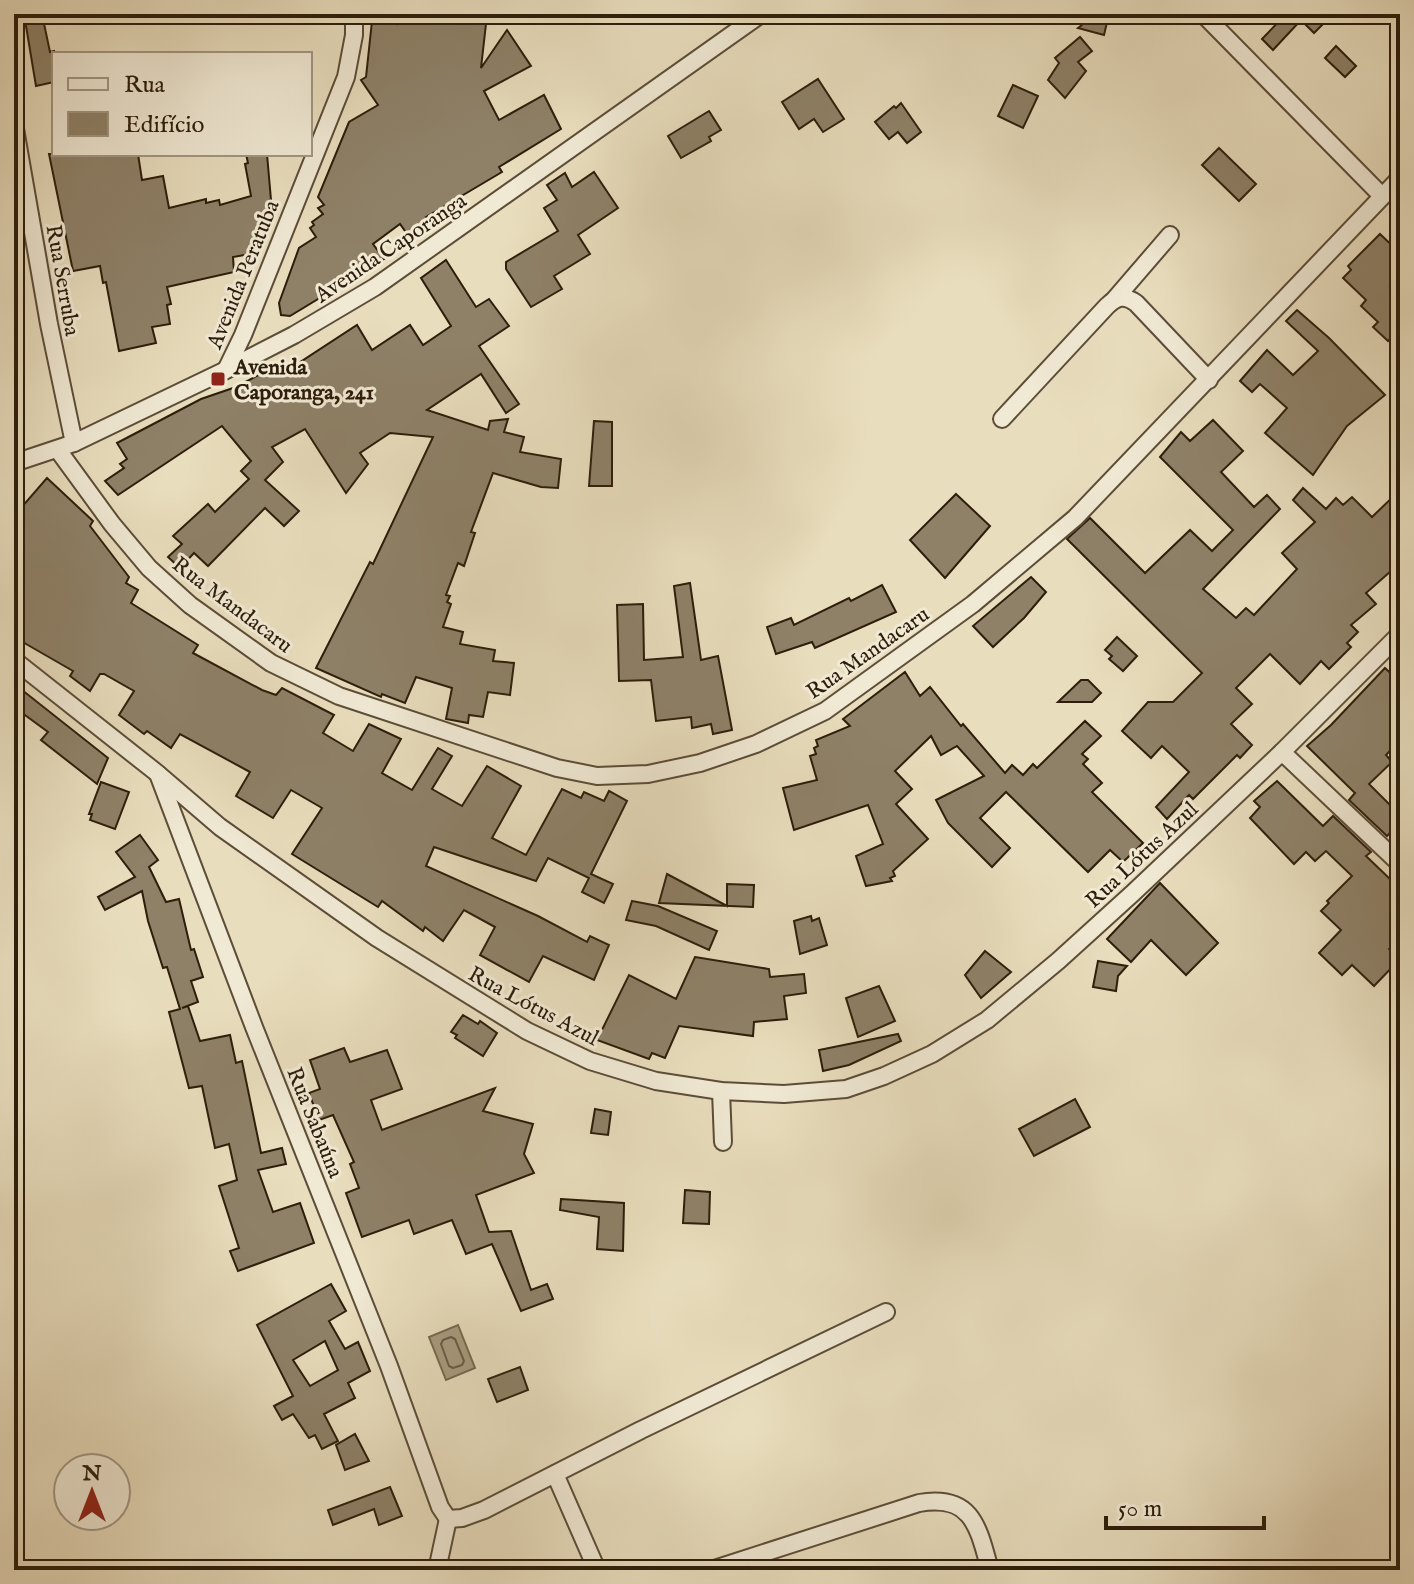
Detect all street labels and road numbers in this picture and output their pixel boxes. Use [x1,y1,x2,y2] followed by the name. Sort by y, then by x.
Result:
[309,187,473,310] street label: Avenida Caporanga
[201,196,287,354] street label: Avenida Peratuba
[38,222,86,339] street label: Rua Serruba
[166,551,298,660] street label: Rua Mandacaru
[801,601,935,706] street label: Rua Mandacaru
[1080,796,1205,915] street label: Rua Lótus Azul
[463,961,603,1053] street label: Rua Lótus Azul
[279,1063,349,1183] street label: Rua Sabaúna

